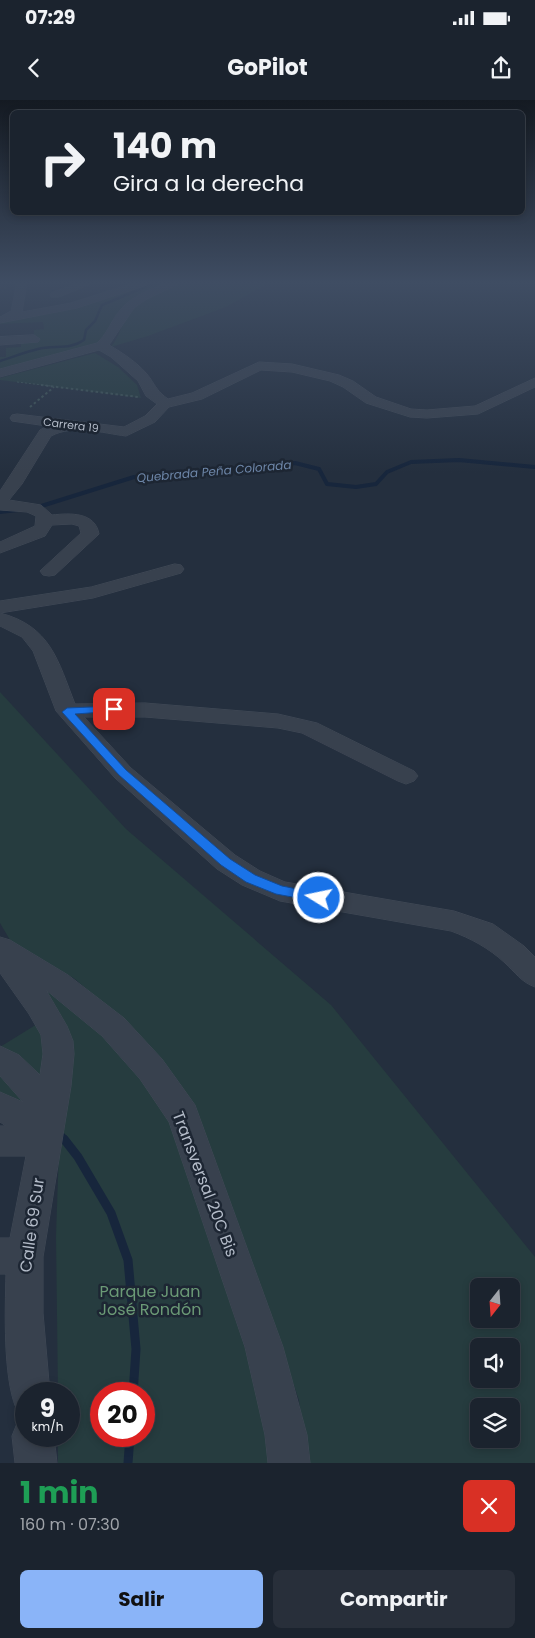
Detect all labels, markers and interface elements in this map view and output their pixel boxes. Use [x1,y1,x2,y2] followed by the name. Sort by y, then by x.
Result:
[25,4,75,31] text: 07:29
[227,52,308,83] text: GoPilot
[20,54,48,82] icon: back
[487,54,515,82] icon: share
[113,121,217,170] text: 140 m
[30,130,95,195] icon: right
[113,168,304,199] text: Gira a la derecha
[42,414,100,436] street label: Carrera 19
[136,456,292,486] water label: Quebrada Peña Colorada
[93,688,135,730] pin
[100,695,128,723] icon: arrive
[292,871,344,923] position arrow
[167,1108,243,1260] street label: Transversal 20C Bis
[14,1176,50,1274] street label: Calle 69 Sur
[470,1278,520,1328] north arrow
[470,1278,520,1448] map controls
[99,1280,201,1321] park label: Parque Juan José Rondón
[470,1338,520,1388] button: sound
[90,1382,155,1447] speed limit sign: 20
[40,1391,55,1426] text: 9
[470,1398,520,1448] button: layers
[32,1418,63,1435] text: km/h
[20,1471,98,1514] text: 1 min
[463,1480,515,1532] button: close
[20,1513,120,1536] text: 160 m · 07:30
[20,1570,263,1628] button: Salir
[273,1570,515,1628] button: Compartir

